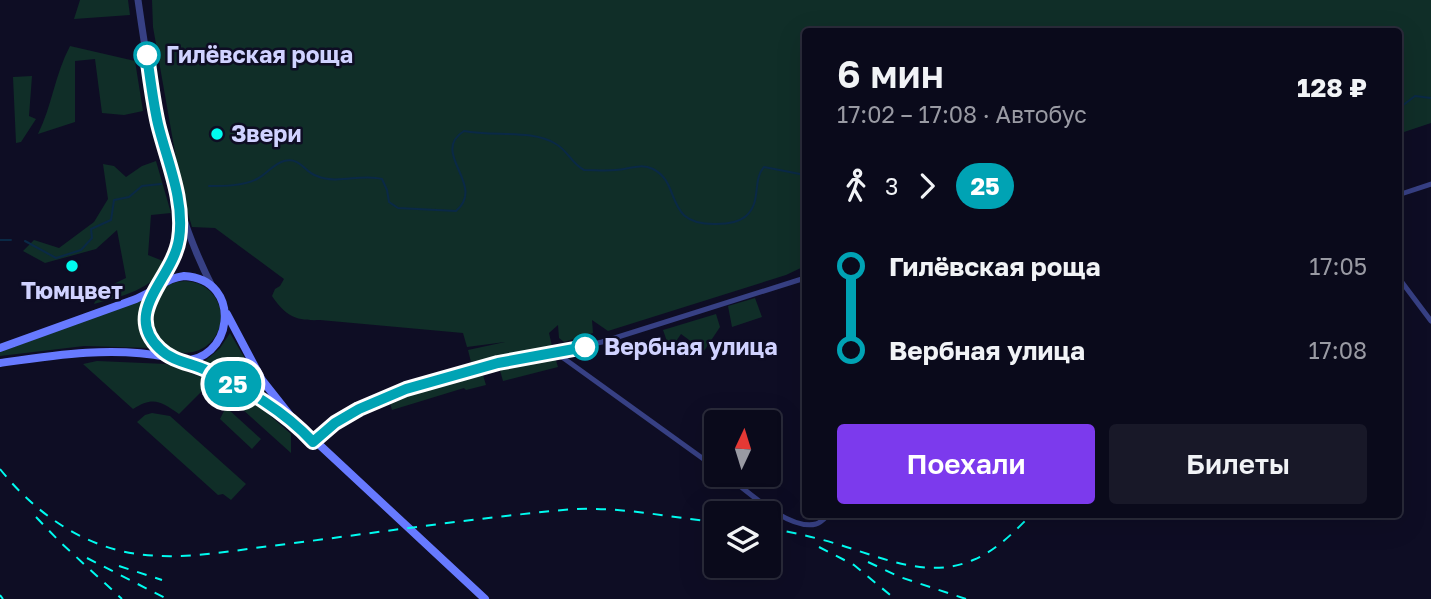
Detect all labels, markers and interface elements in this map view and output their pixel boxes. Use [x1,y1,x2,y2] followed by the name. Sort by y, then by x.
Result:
[166,40,353,68] place label: Гилёвская роща
[134,42,160,68] marker: Гилёвская роща
[837,51,944,96] text: 6 мин
[1297,72,1367,103] text: 128 ₽
[837,100,1087,128] text: 17:02 – 17:08 · Автобус
[231,119,301,147] place label: Звери
[209,126,225,142] marker: Звери
[837,167,875,205] icon: walk
[908,167,946,205] icon: forward
[970,171,1000,200] text: 25
[885,172,898,200] text: 3
[889,251,1101,282] text: Гилёвская роща
[1309,252,1367,280] text: 17:05
[64,258,80,274] marker: Тюмцвет
[21,276,123,304] place label: Тюмцвет
[604,332,777,360] place label: Вербная улица
[572,334,598,360] marker: Вербная улица
[889,335,1085,366] text: Вербная улица
[1308,336,1367,364] text: 17:08
[202,361,264,407] line badge: 25
[218,369,248,398] text: 25
[704,410,780,486] north arrow
[704,410,781,578] map controls
[837,424,1095,504] button: Поехали
[1109,424,1367,504] button: Билеты
[704,501,781,578] button: layers

